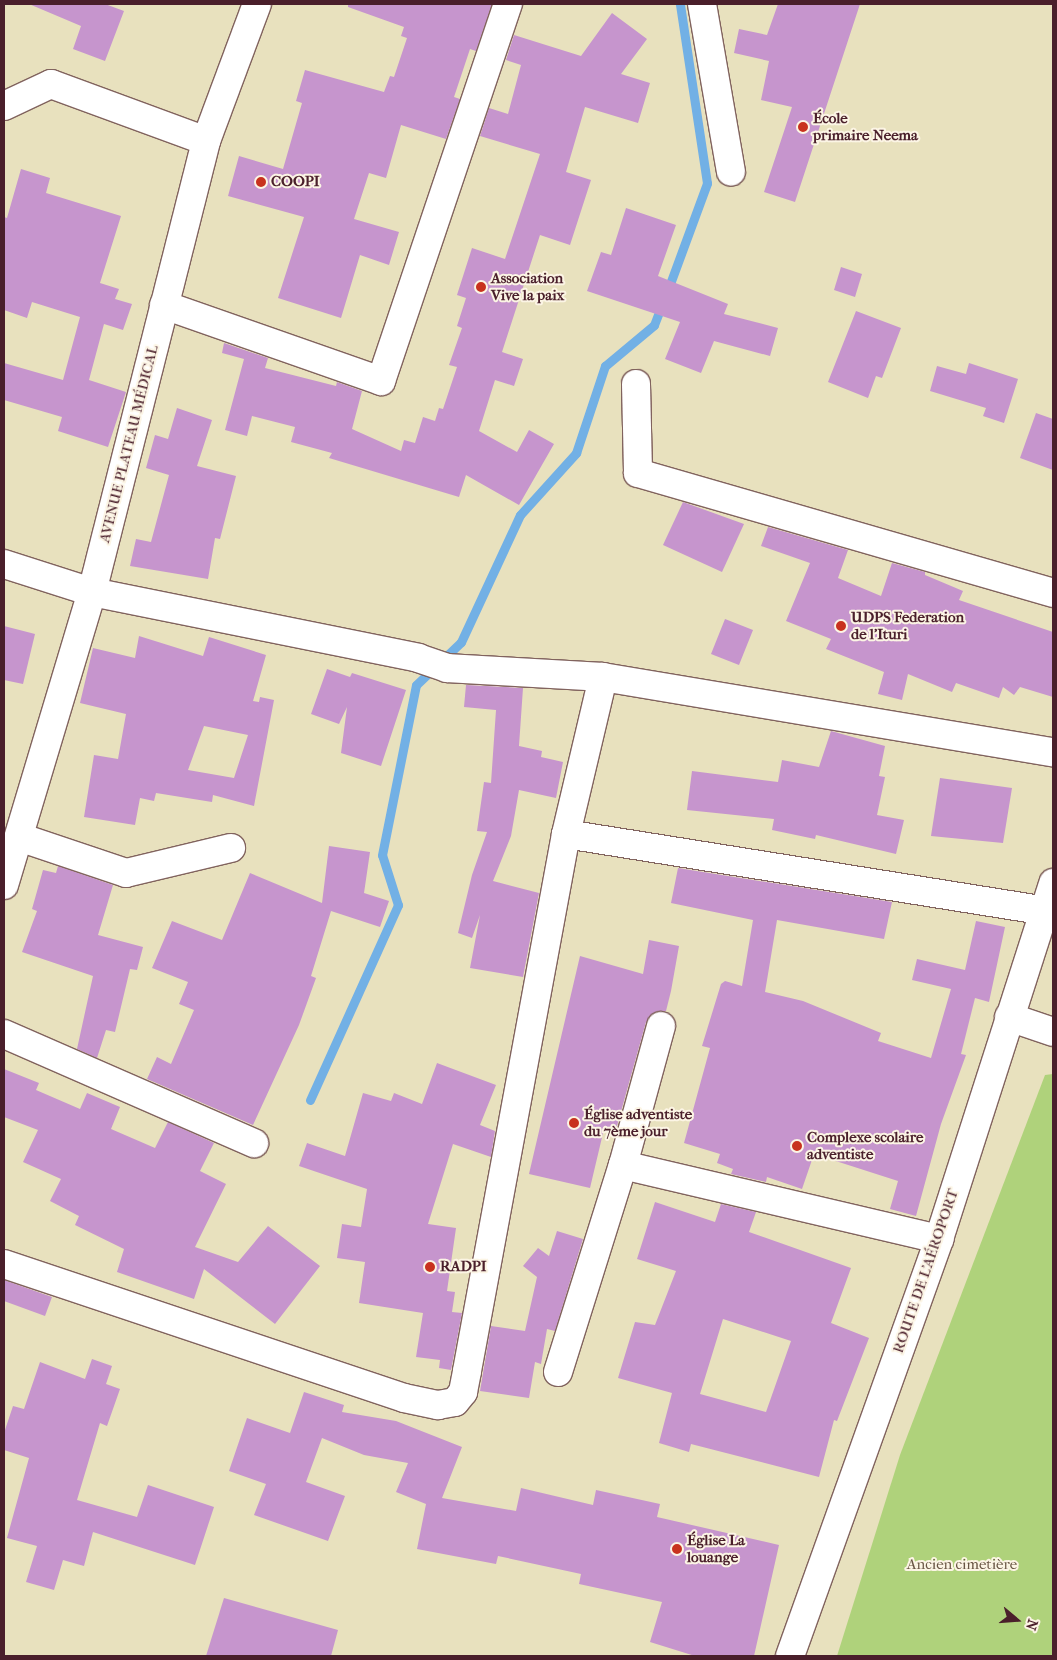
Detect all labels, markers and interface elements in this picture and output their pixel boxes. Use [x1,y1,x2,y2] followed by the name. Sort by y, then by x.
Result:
[813,109,918,144] place label: École primaire Neema
[797,121,809,133] marker: École primaire Neema
[271,173,320,191] place label: COOPI
[255,176,267,188] marker: COOPI
[491,269,564,304] place label: Association Vive la paix
[475,281,487,293] marker: Association Vive la paix
[96,343,162,545] street label: AVENUE PLATEAU MÉDICAL
[851,608,964,643] place label: UDPS Federation de l'Ituri
[835,620,847,632] marker: UDPS Federation de l'Ituri
[584,1105,692,1140] place label: Église adventiste du 7ème jour
[568,1117,580,1129] marker: Église adventiste du 7ème jour
[807,1128,923,1163] place label: Complexe scolaire adventiste
[791,1140,803,1152] marker: Complexe scolaire adventiste
[889,1186,963,1356] street label: ROUTE DE L'AÉROPORT
[440,1258,487,1276] place label: RADPI
[424,1261,436,1273] marker: RADPI
[687,1531,745,1566] place label: Église La louange
[671,1543,683,1555] marker: Église La louange
[907,1556,1017,1574] park label: Ancien cimetière
[992,1595,1042,1645] north arrow
[1022,1617,1041,1632] text: N

